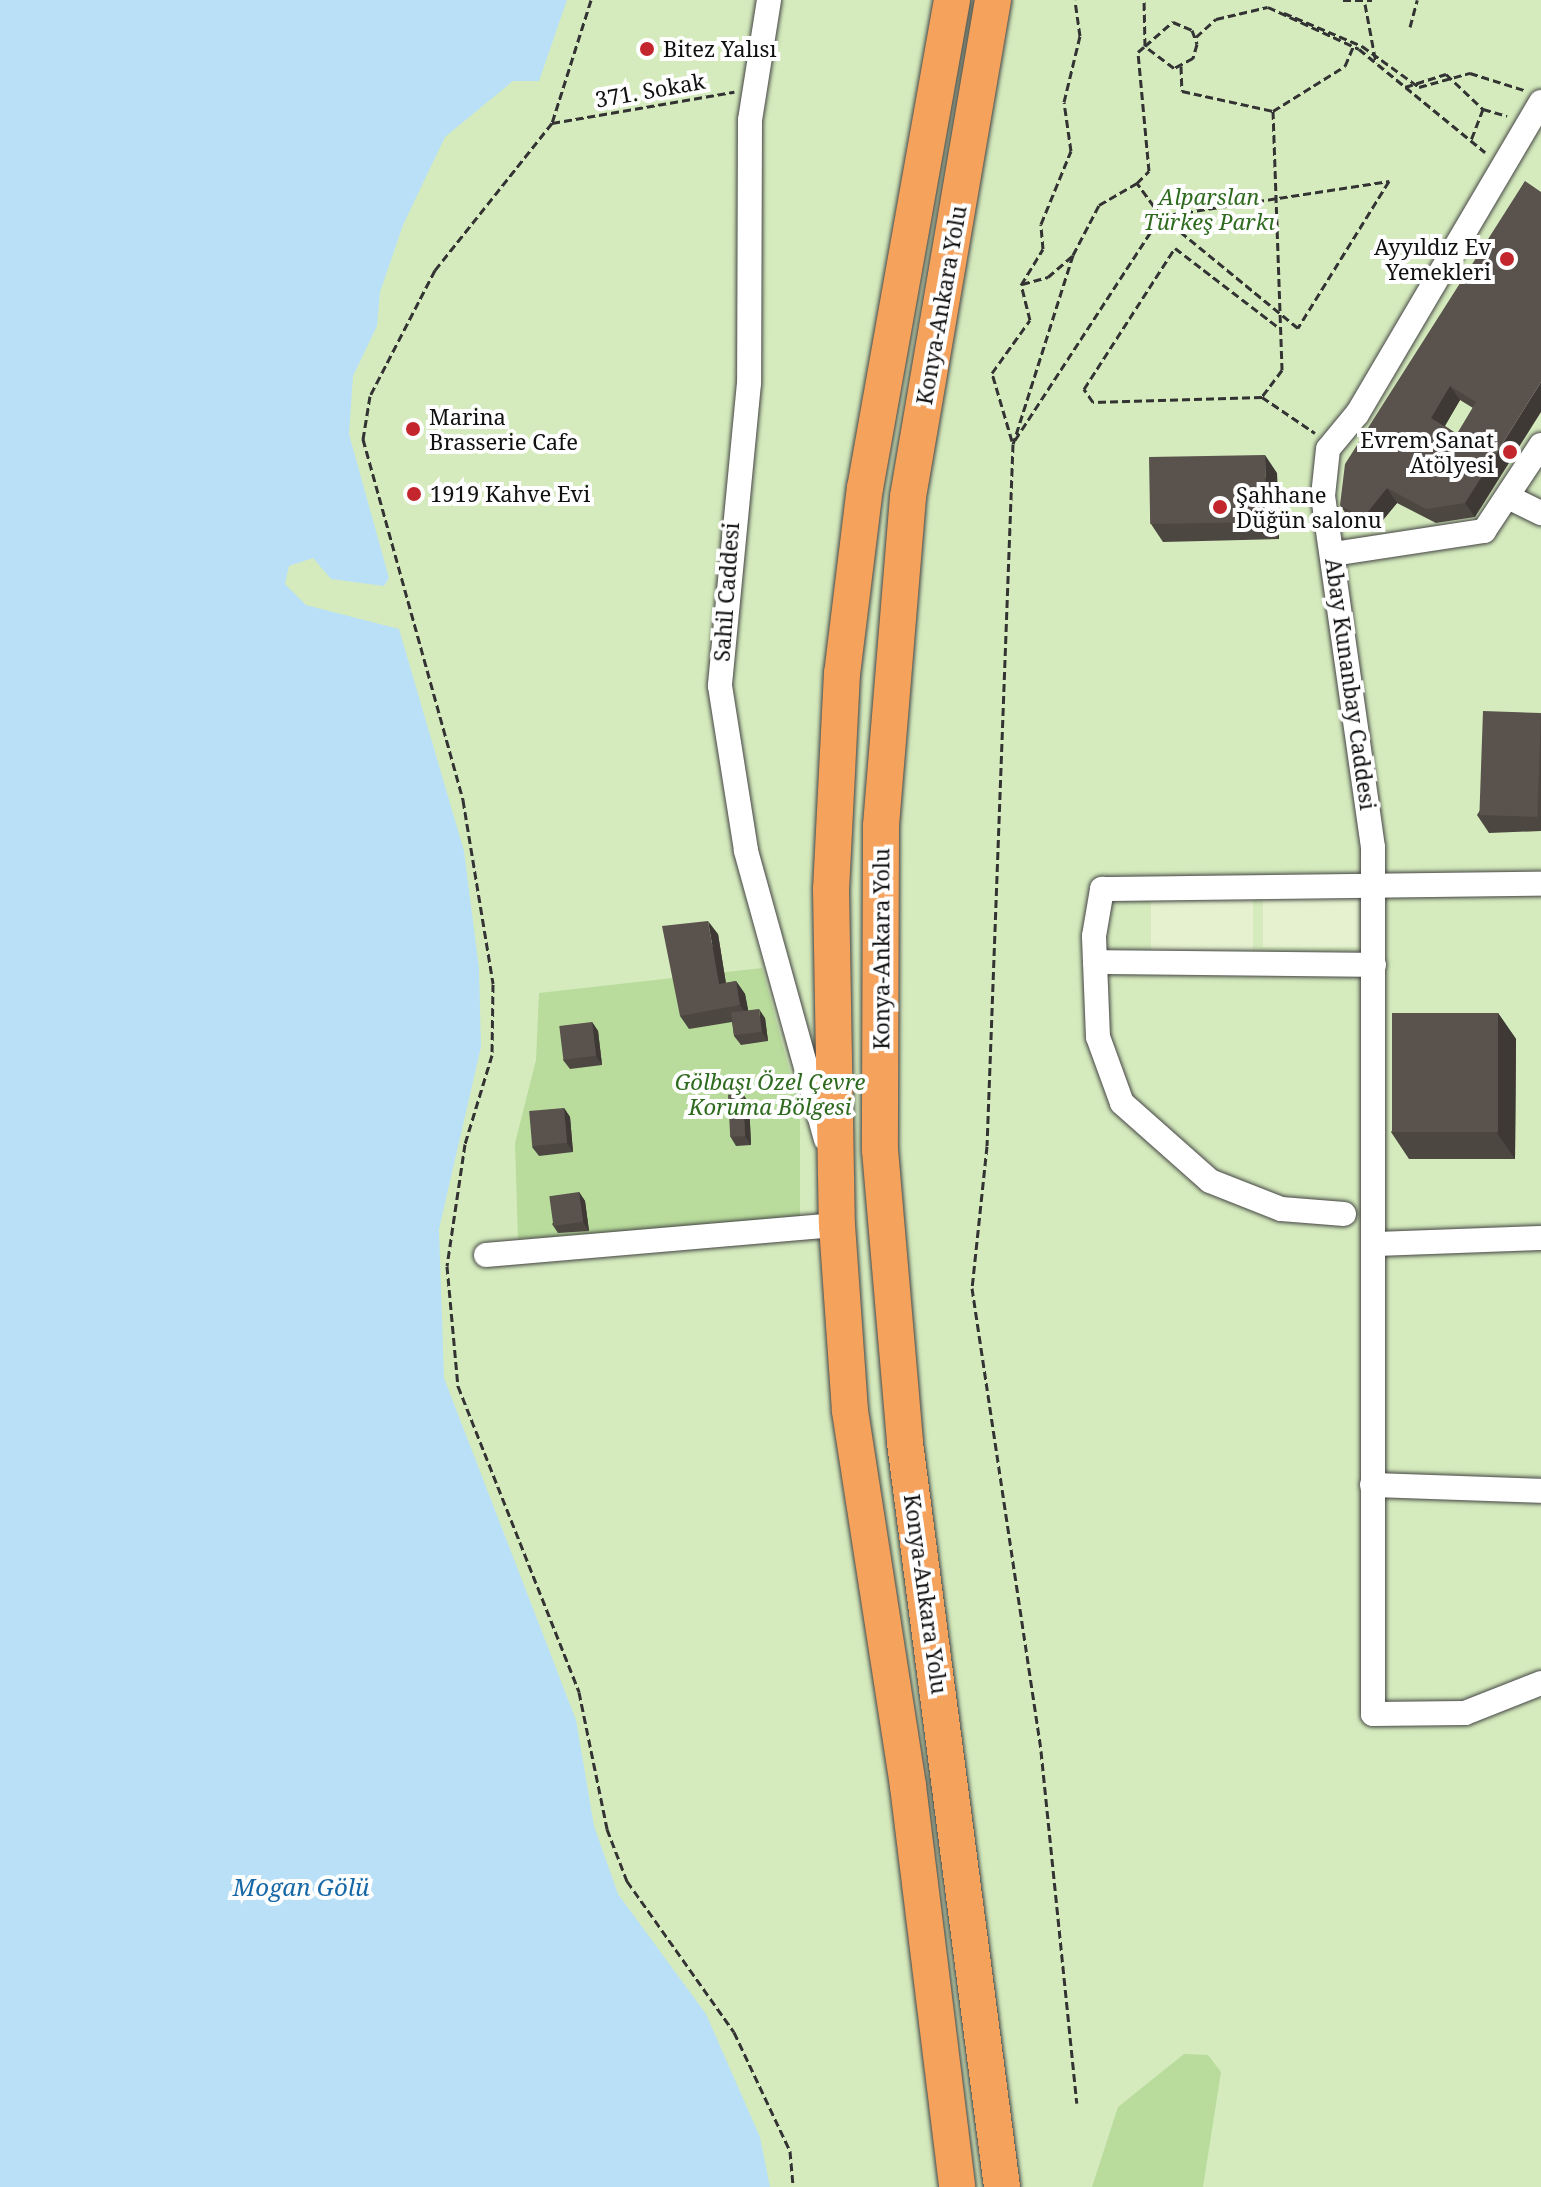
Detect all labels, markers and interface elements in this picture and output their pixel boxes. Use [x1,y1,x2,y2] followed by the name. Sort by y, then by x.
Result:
[663,36,777,62] place label: Bitez Yalısı
[638,40,656,58] marker: Bitez Yalısı
[593,67,707,113] street label: 371. Sokak
[1143,183,1275,234] park label: Alparslan Türkeş Parkı
[910,203,972,407] street label: Konya-Ankara Yolu
[1374,233,1491,284] place label: Ayyıldız Ev Yemekleri
[1498,250,1516,268] marker: Ayyıldız Ev Yemekleri
[429,403,578,454] place label: Marina Brasserie Cafe
[404,420,422,438] marker: Marina Brasserie Cafe
[1360,426,1494,478] place label: Evrem Sanat Atölyesi
[1501,443,1519,461] marker: Evrem Sanat Atölyesi
[430,481,590,507] place label: 1919 Kahve Evi
[1236,481,1382,532] place label: Şahhane Düğün salonu
[405,485,423,503] marker: 1919 Kahve Evi
[1211,498,1229,516] marker: Şahhane Düğün salonu
[708,521,744,663] street label: Sahil Caddesi
[1320,556,1382,812] street label: Abay Kunanbay Caddesi
[868,848,894,1050] street label: Konya-Ankara Yolu
[675,1068,865,1120] park label: Gölbaşı Özel Çevre Koruma Bölgesi
[899,1492,953,1696] street label: Konya-Ankara Yolu
[233,1873,369,1901] water label: Mogan Gölü

